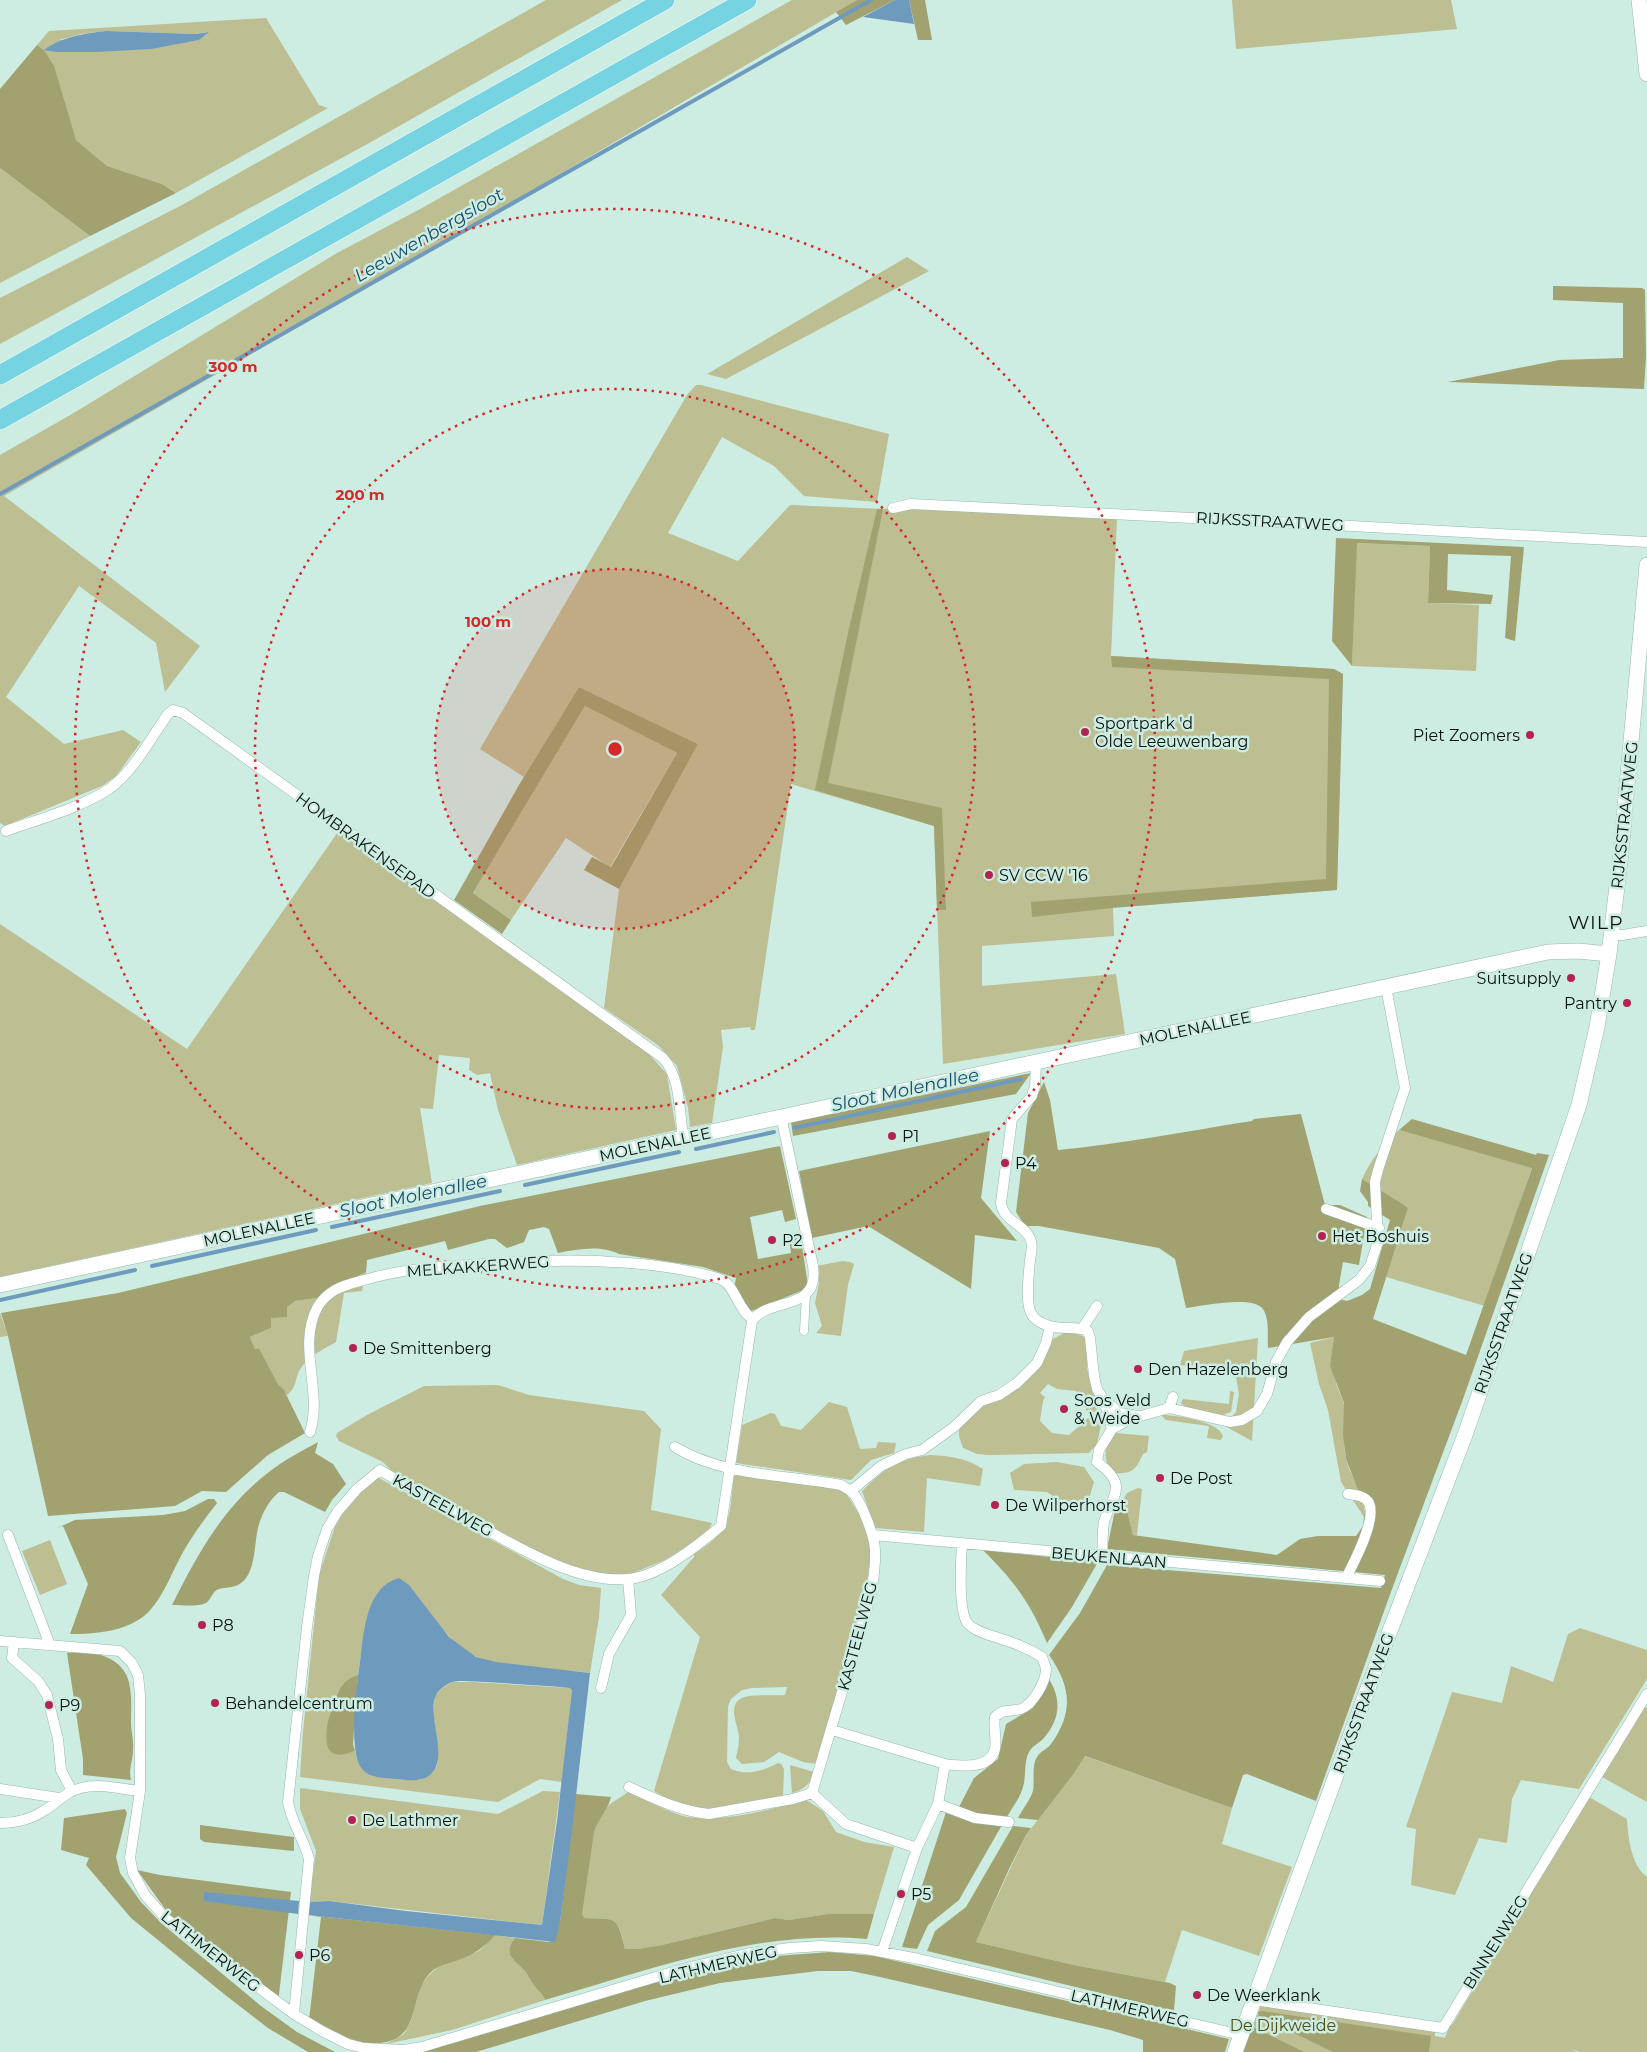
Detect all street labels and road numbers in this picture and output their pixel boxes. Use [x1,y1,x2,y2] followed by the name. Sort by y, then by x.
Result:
[1196,508,1344,535] street label: RIJKSSTRAATWEG
[1607,740,1642,890] street label: RIJKSSTRAATWEG
[292,788,439,902] street label: HOMBRAKENSEPAD
[1138,1007,1253,1050] street label: MOLENALLEE
[598,1123,713,1166] street label: MOLENALLEE
[202,1208,317,1251] street label: MOLENALLEE
[1470,1250,1537,1396] street label: RIJKSSTRAATWEG
[406,1252,550,1281] street label: MELKAKKERWEG
[389,1470,496,1541] street label: KASTEELWEG
[1050,1543,1168,1572] street label: BEUKENLAAN
[834,1580,881,1693] street label: KASTEELWEG
[1329,1630,1398,1776] street label: RIJKSSTRAATWEG
[1459,1892,1532,1993] street label: BINNENWEG
[157,1907,264,1996] street label: LATHMERWEG
[657,1942,779,1987] street label: LATHMERWEG
[1069,1986,1191,2031] street label: LATHMERWEG

